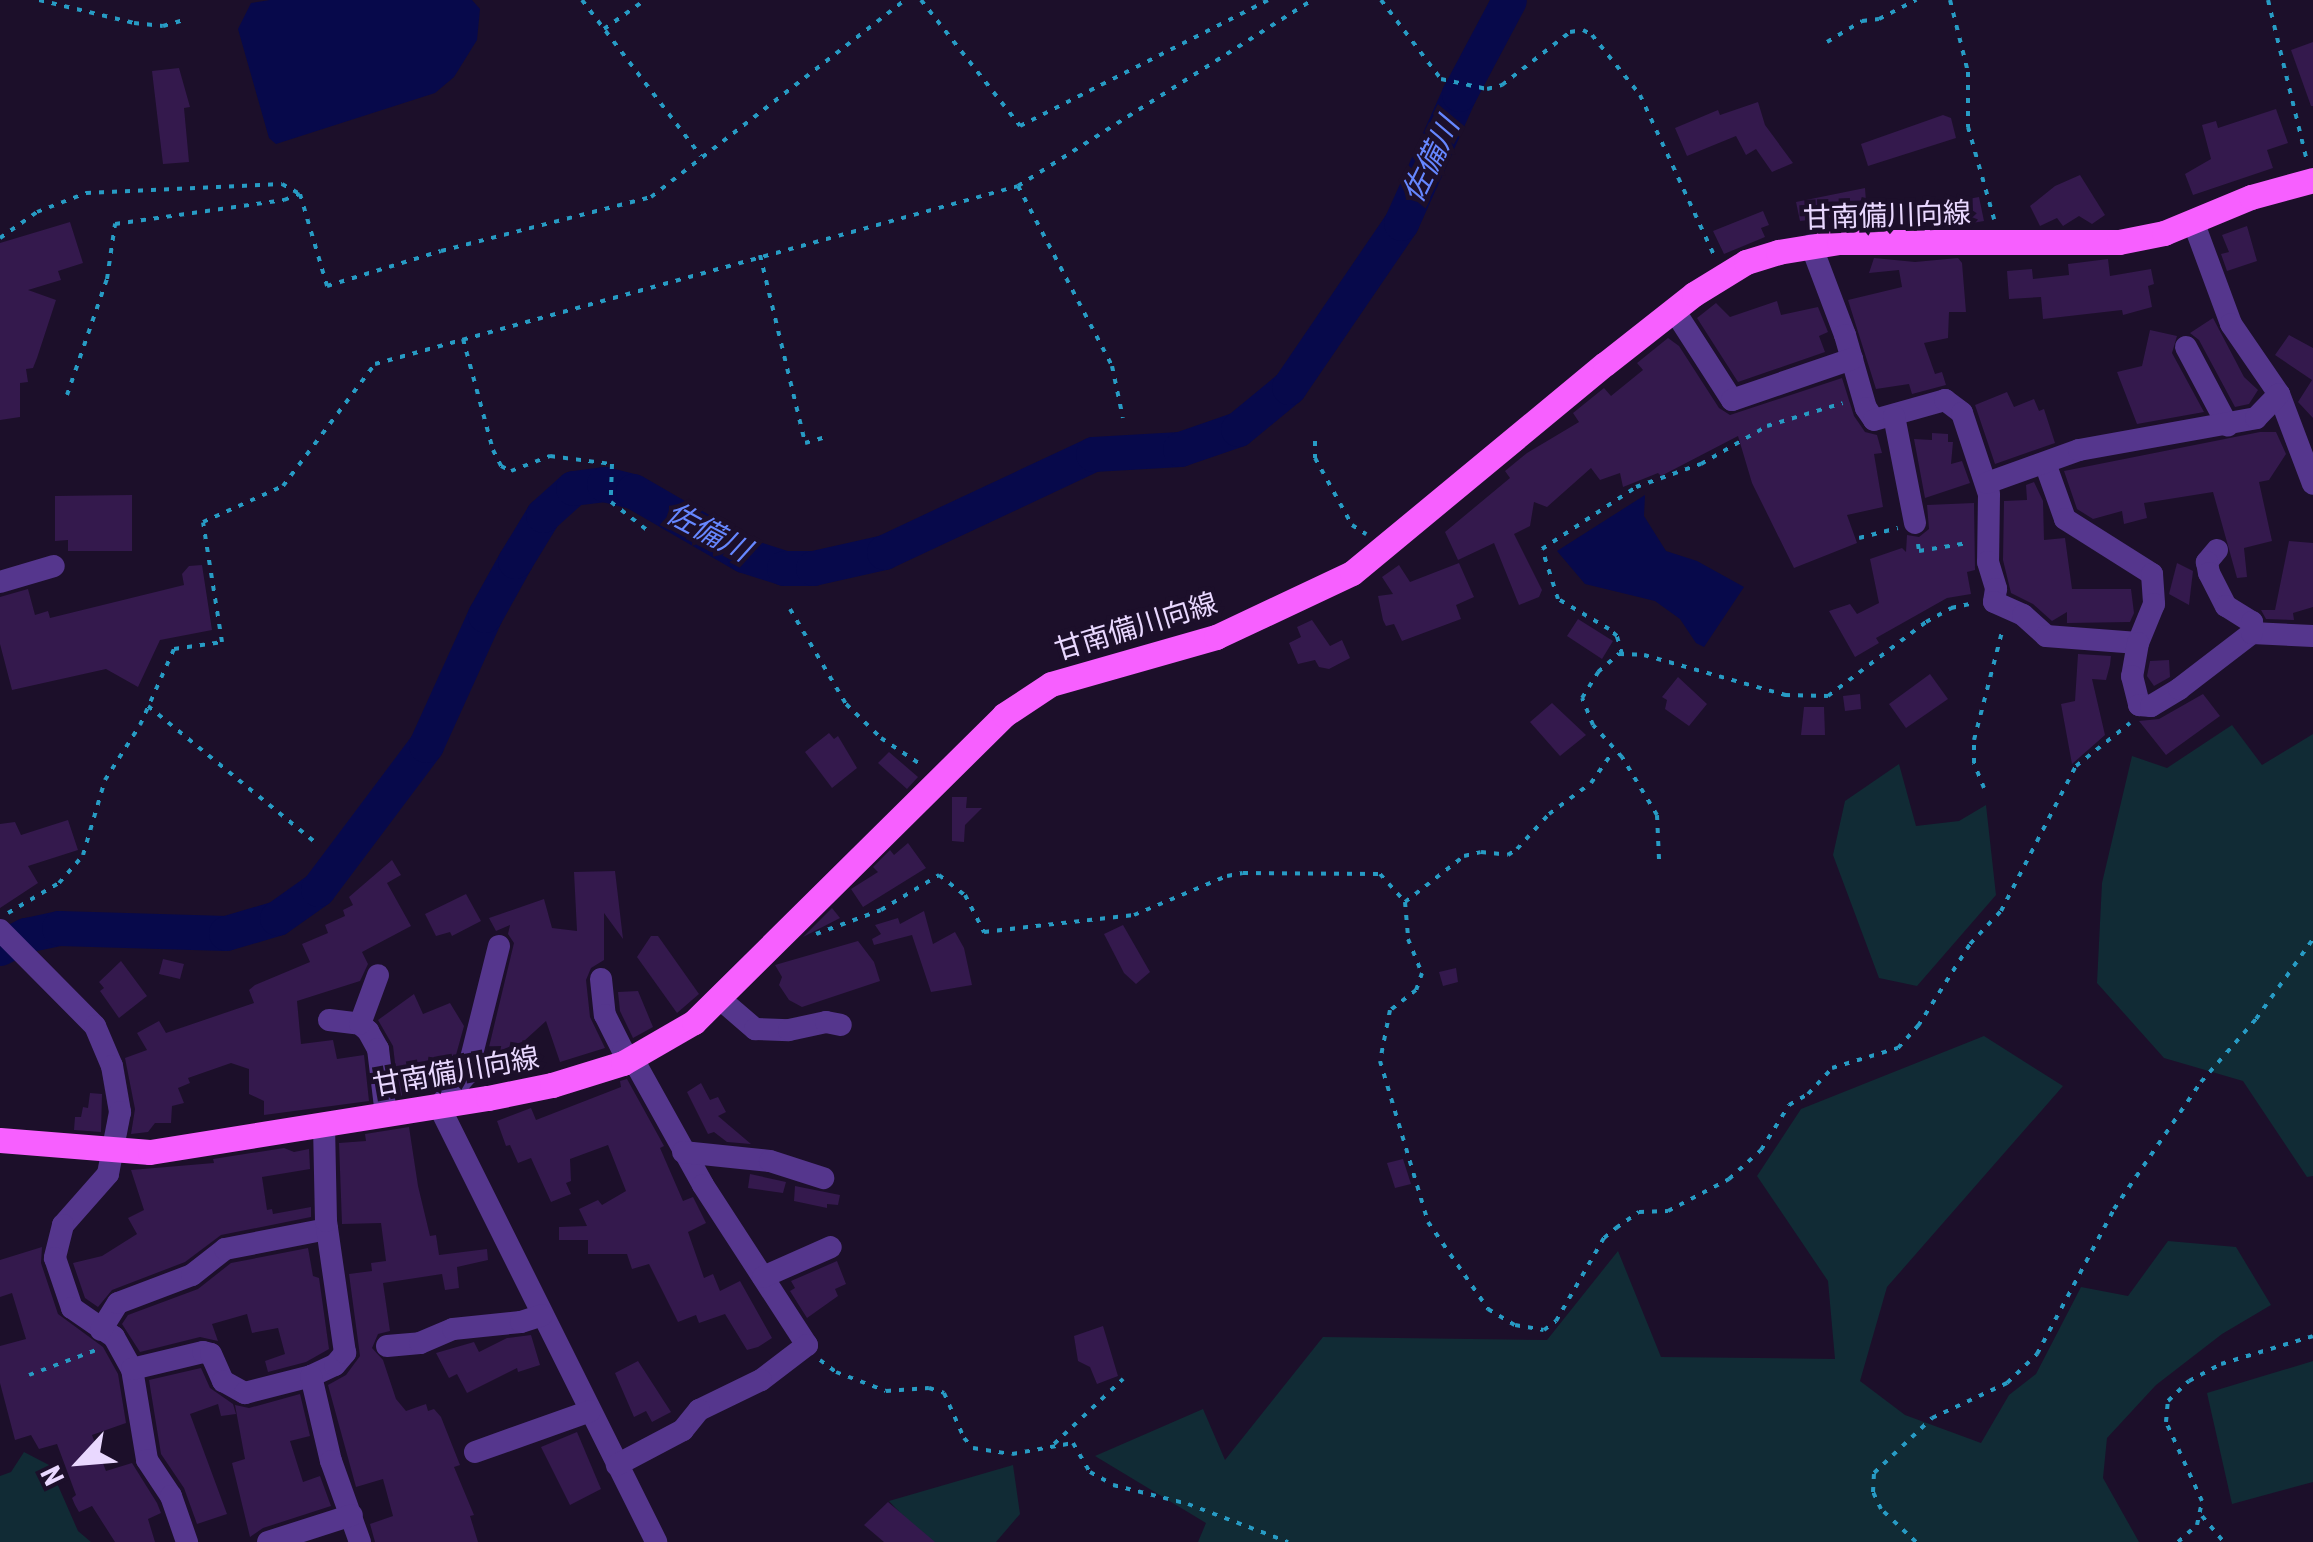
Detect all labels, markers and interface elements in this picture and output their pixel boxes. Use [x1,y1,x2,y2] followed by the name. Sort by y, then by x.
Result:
[1395,112,1467,208] water label: 佐備川
[1802,196,1972,236] street label: 甘南備川向線
[660,495,756,569] water label: 佐備川
[1051,586,1221,668] street label: 甘南備川向線
[370,1041,542,1103] street label: 甘南備川向線
[30,1412,130,1512] north arrow
[34,1460,71,1490] text: N

